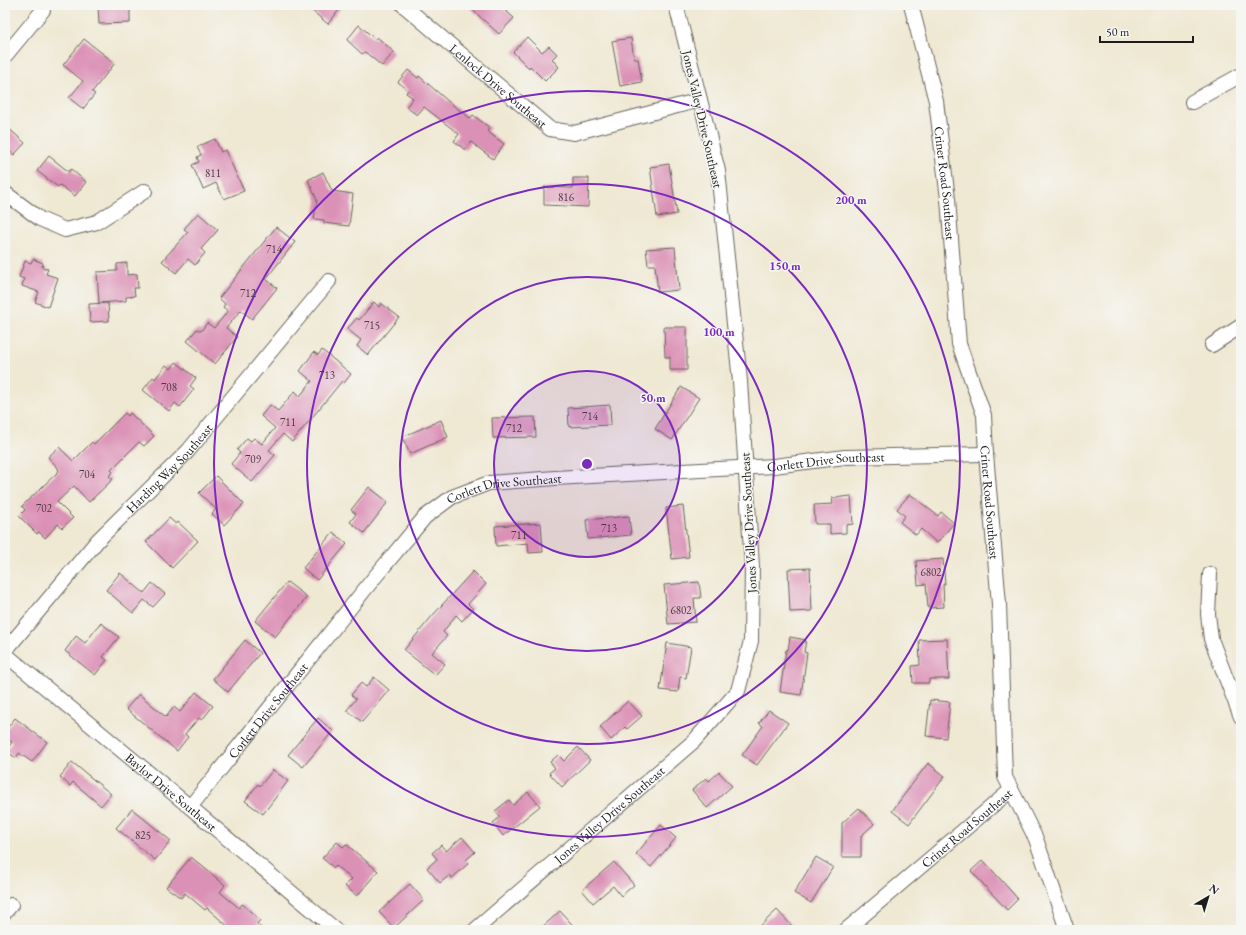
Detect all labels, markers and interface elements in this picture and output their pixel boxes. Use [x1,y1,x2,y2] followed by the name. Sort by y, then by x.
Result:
[1100,18,1193,44] scale bar
[1106,24,1130,40] text: 50 m
[446,40,550,132] street label: Lenlock Drive Southeast
[678,48,727,190] street label: Jones Valley Drive Southeast
[930,126,959,241] street label: Criner Road Southeast
[205,166,221,180] house number: 811
[558,190,575,204] house number: 816
[835,192,867,208] text: 200 m
[266,242,283,256] house number: 714
[769,258,801,274] text: 150 m
[240,286,257,300] house number: 712
[364,318,380,332] house number: 715
[703,324,735,340] text: 100 m
[319,368,335,382] house number: 713
[161,380,177,394] house number: 708
[640,390,666,406] text: 50 m
[582,409,599,423] house number: 714
[280,415,296,429] house number: 711
[122,420,216,517] street label: Harding Way Southeast
[506,421,523,435] house number: 712
[977,445,1003,560] street label: Criner Road Southeast
[767,448,885,475] street label: Corlett Drive Southeast
[245,452,262,466] house number: 709
[736,452,761,595] street label: Jones Valley Drive Southeast
[580,457,594,471] centre of rings
[79,467,96,481] house number: 704
[442,470,562,508] street label: Corlett Drive Southeast
[36,501,53,515] house number: 702
[601,521,617,535] house number: 713
[511,528,527,542] house number: 711
[920,565,942,579] house number: 6802
[670,603,692,617] house number: 6802
[224,659,312,762] street label: Corlett Drive Southeast
[122,749,220,835] street label: Baylor Drive Southeast
[550,762,668,868] street label: Jones Valley Drive Southeast
[918,785,1016,872] street label: Criner Road Southeast
[135,828,151,842] house number: 825
[1188,877,1228,917] north arrow
[1206,881,1222,897] text: N

